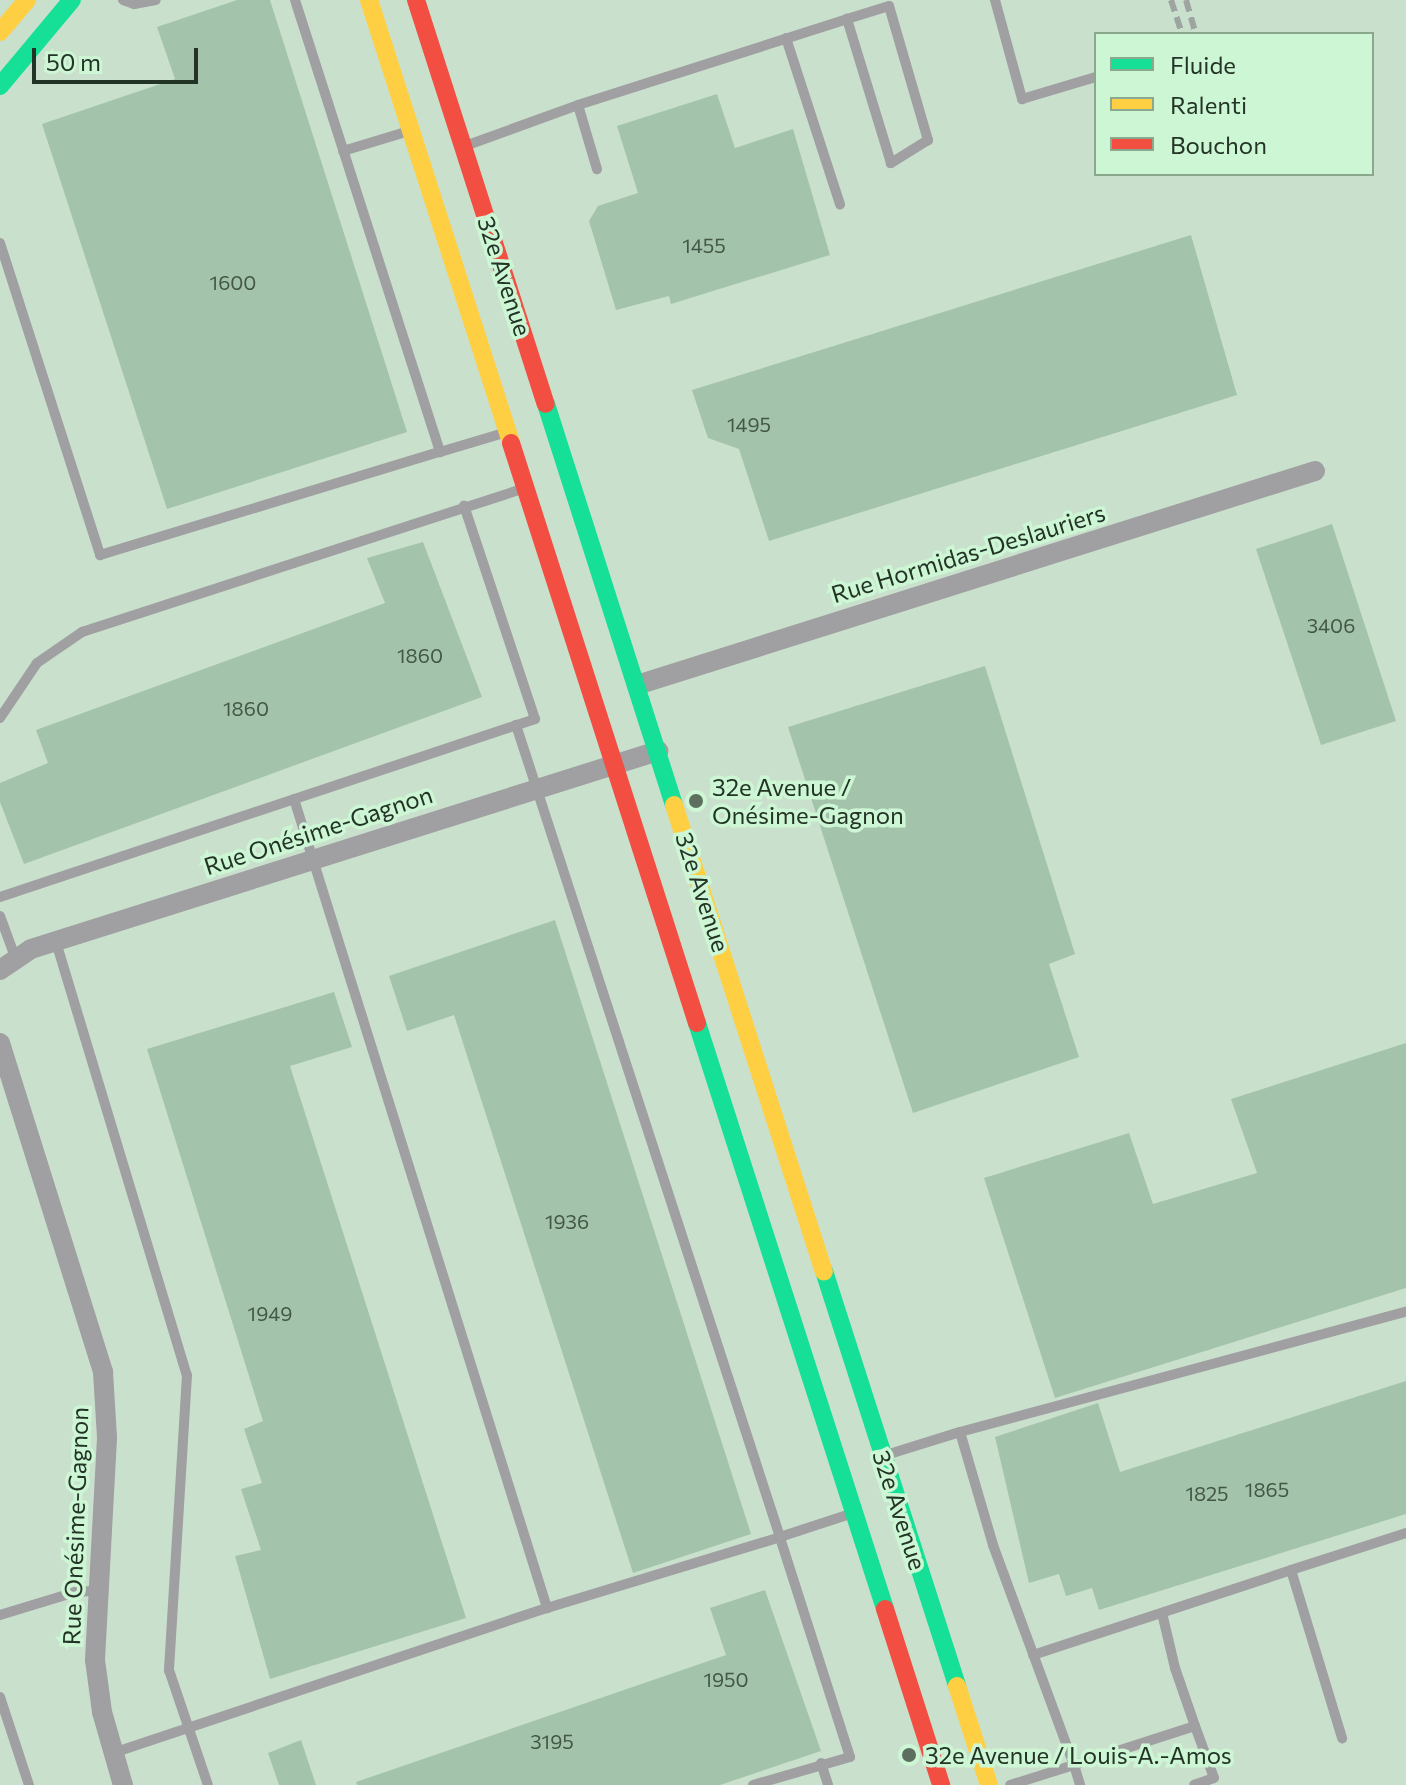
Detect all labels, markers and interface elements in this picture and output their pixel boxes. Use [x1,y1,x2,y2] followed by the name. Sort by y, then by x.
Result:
[36,32,202,82] scale bar
[1094,32,1374,176] legend
[46,47,101,76] text: 50 m
[1170,50,1236,79] text: Fluide
[1170,90,1247,119] text: Ralenti
[1170,130,1267,159] text: Bouchon
[472,212,538,340] street label: 32e Avenue
[682,233,726,257] house number: 1455
[210,270,256,294] house number: 1600
[727,412,771,436] house number: 1495
[828,498,1108,608] street label: Rue Hormidas-Deslauriers
[1307,613,1355,637] house number: 3406
[397,643,443,667] house number: 1860
[223,696,269,720] house number: 1860
[712,773,904,829] place label: 32e Avenue / Onésime-Gagnon
[200,779,436,881] street label: Rue Onésime-Gagnon
[687,792,705,810] marker: 32e Avenue / Onésime-Gagnon
[670,828,736,956] street label: 32e Avenue
[545,1209,589,1233] house number: 1936
[248,1301,292,1325] house number: 1949
[56,1406,94,1646] street label: Rue Onésime-Gagnon
[867,1446,933,1574] street label: 32e Avenue
[1245,1477,1289,1501] house number: 1865
[1185,1481,1229,1505] house number: 1825
[703,1667,749,1691] house number: 1950
[530,1729,574,1753] house number: 3195
[925,1741,1232,1769] place label: 32e Avenue / Louis-A.-Amos
[900,1746,918,1764] marker: 32e Avenue / Louis-A.-Amos

